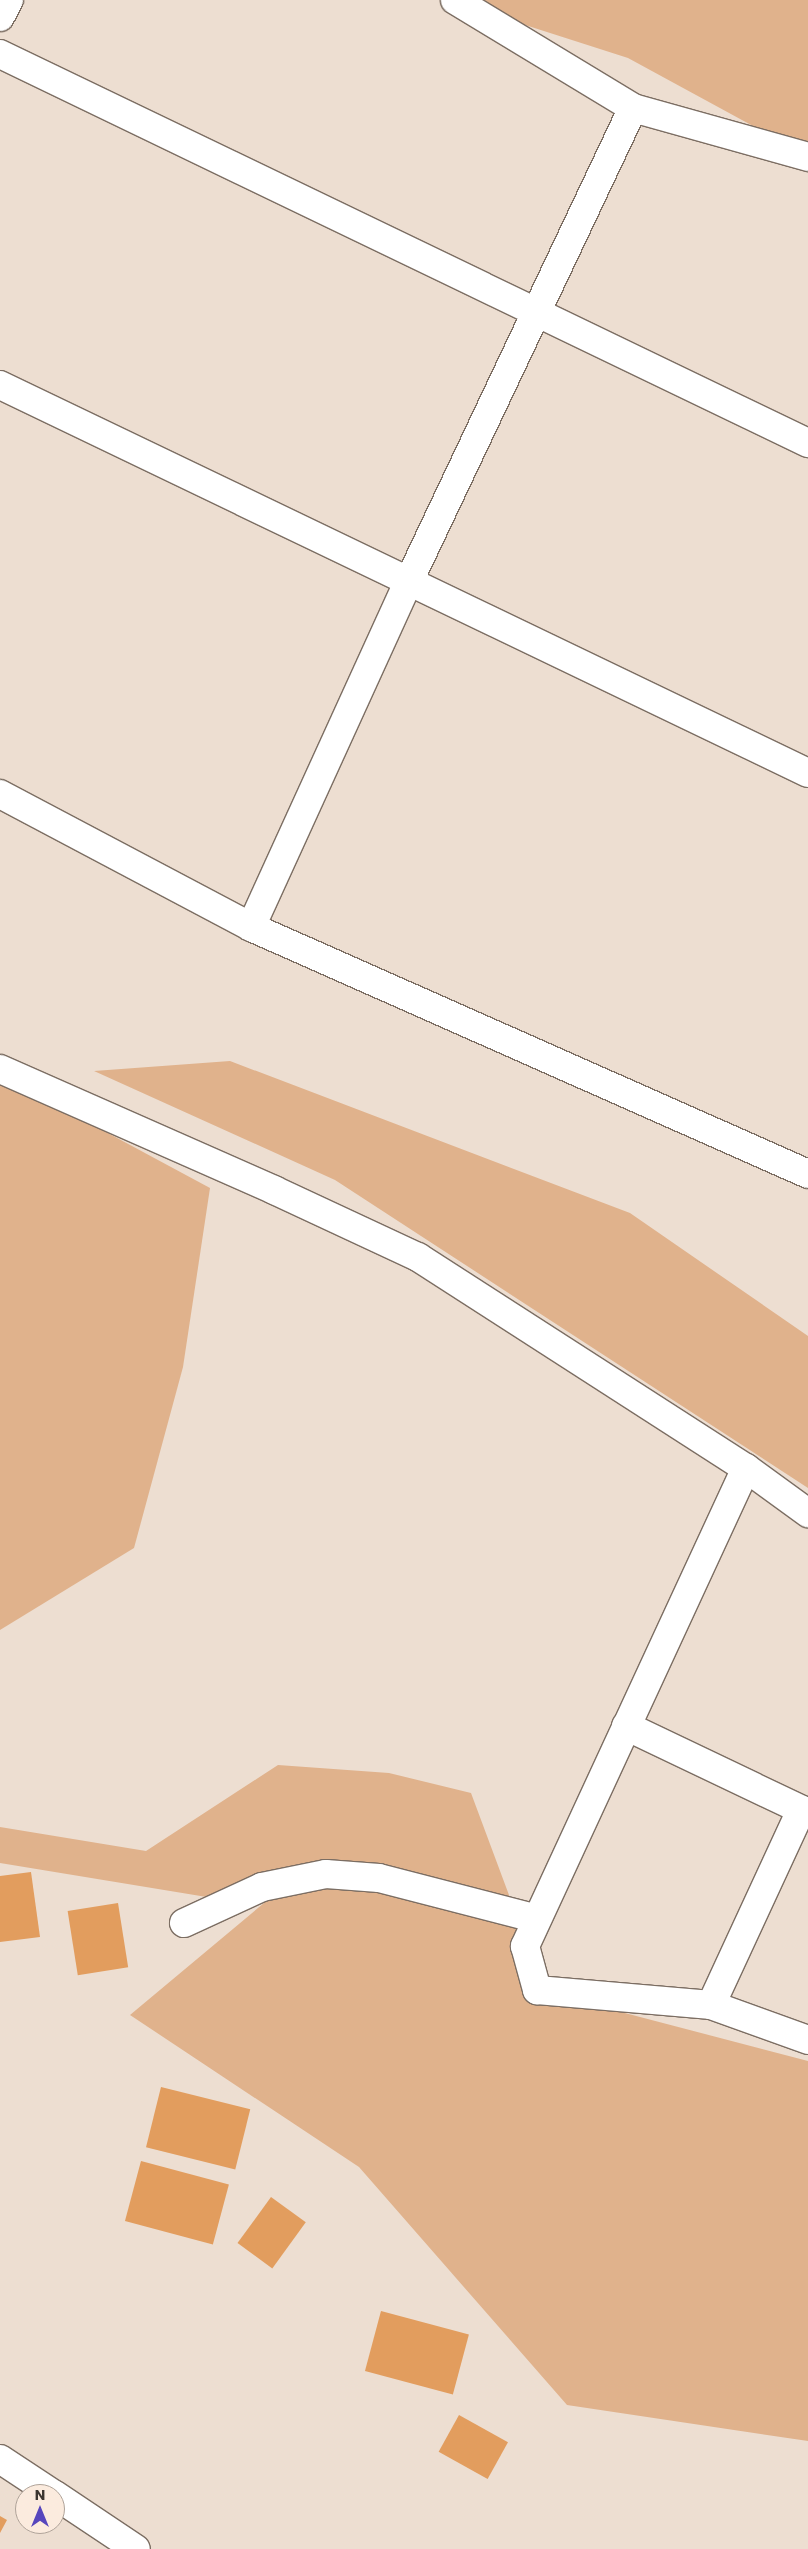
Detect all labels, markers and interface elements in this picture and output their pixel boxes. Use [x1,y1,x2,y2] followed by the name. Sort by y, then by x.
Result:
[15,2484,65,2534] north arrow
[35,2485,45,2505] text: N

